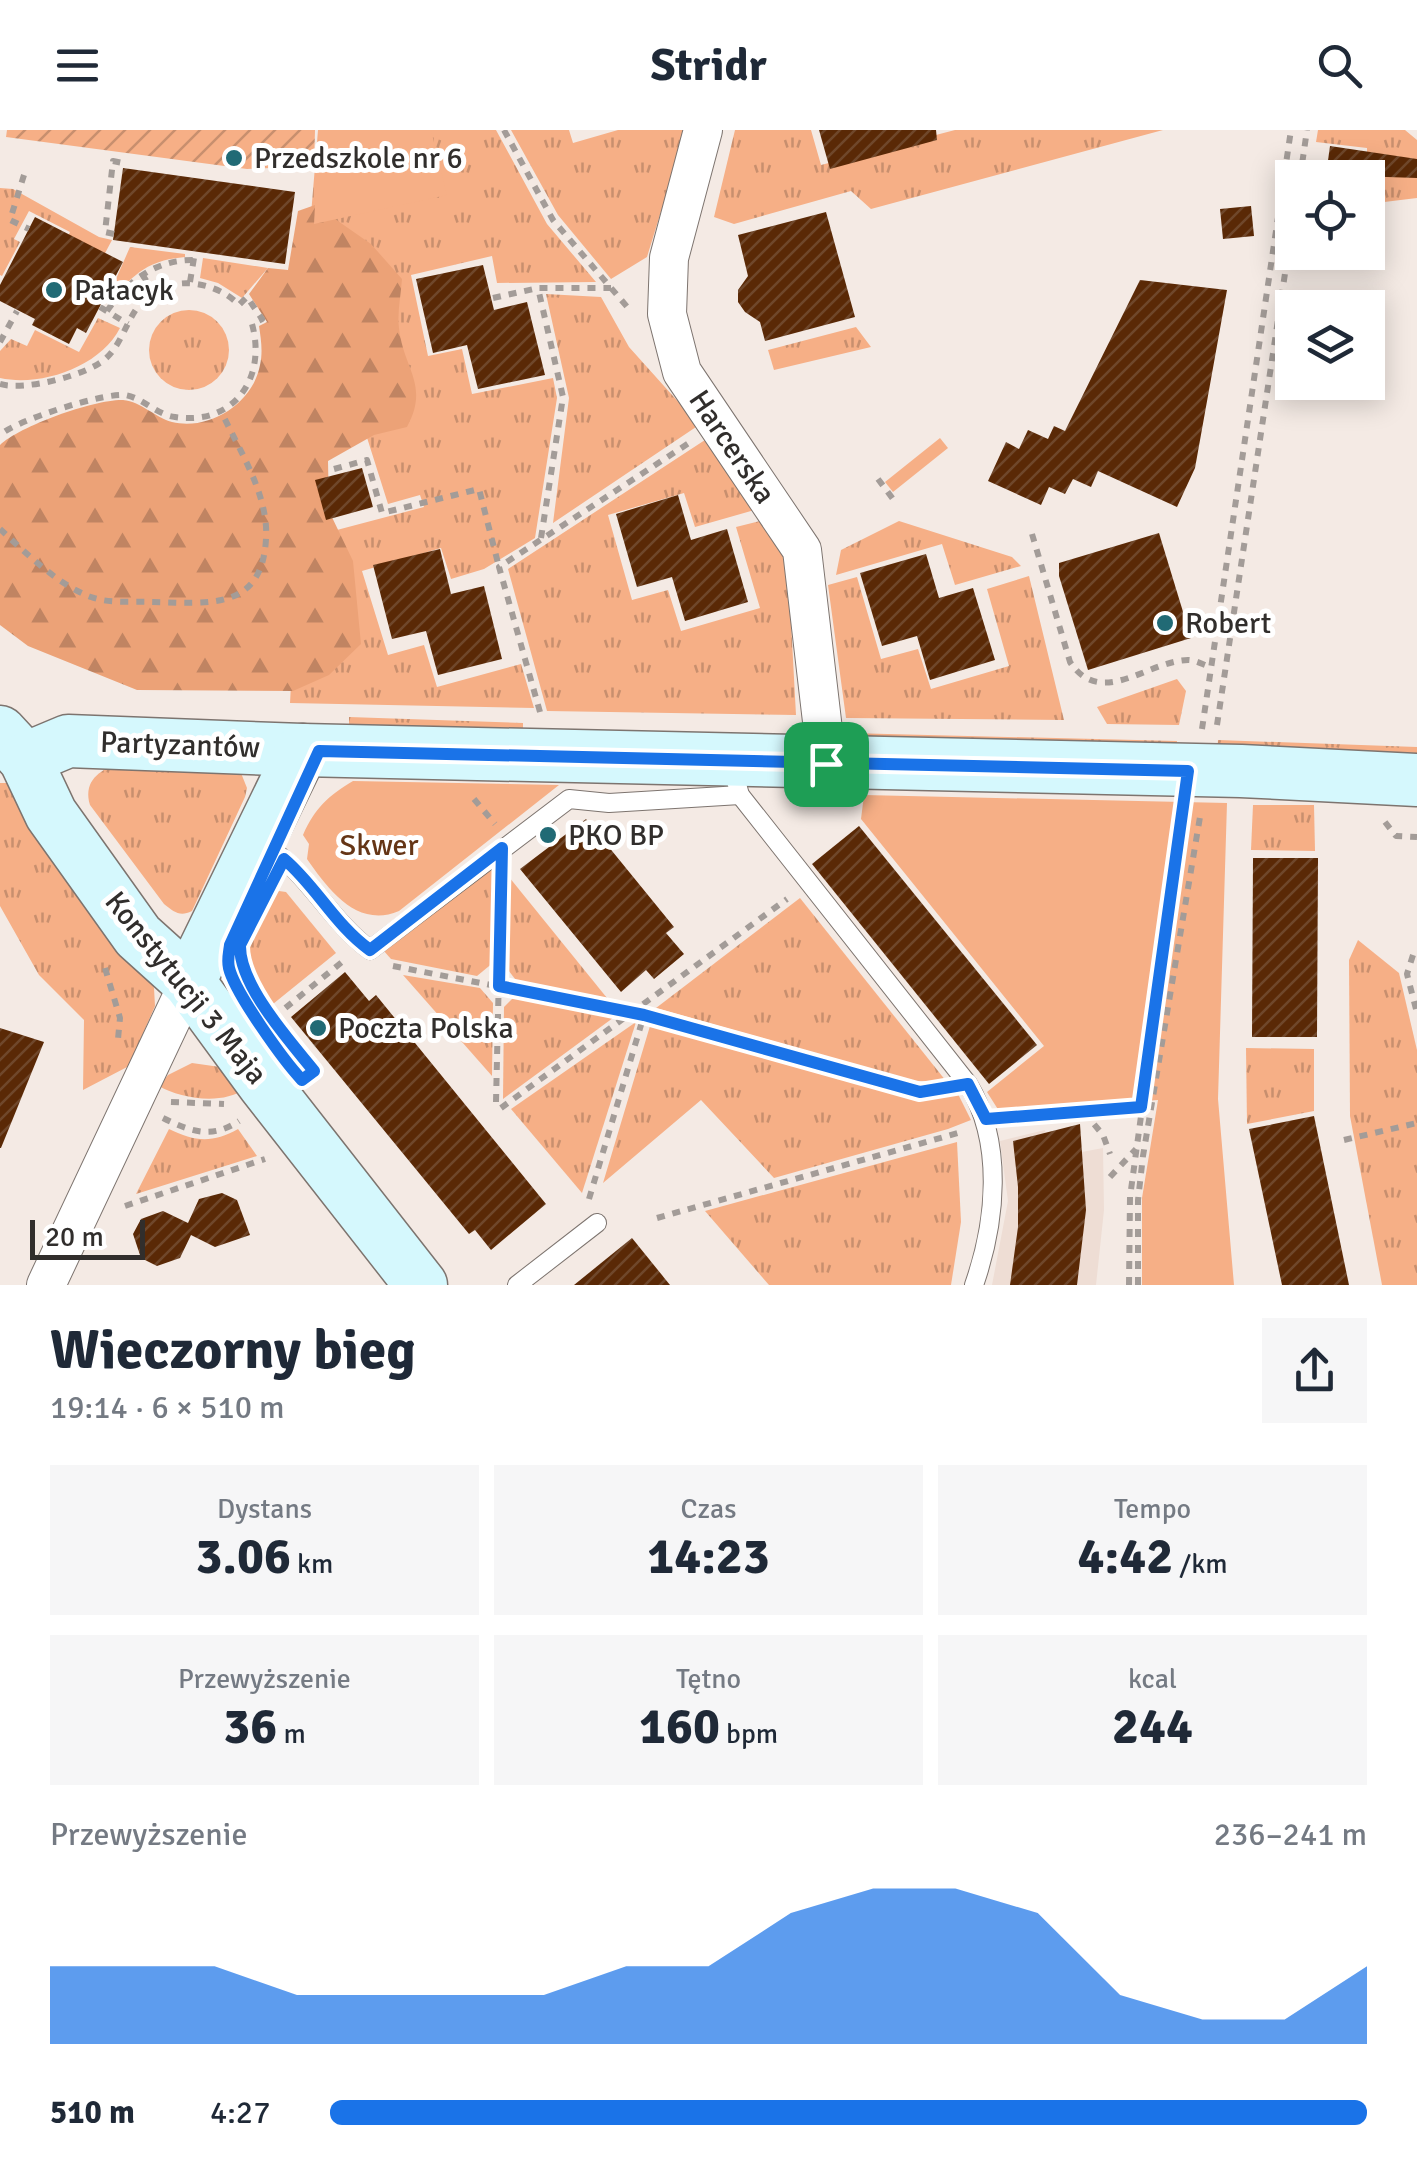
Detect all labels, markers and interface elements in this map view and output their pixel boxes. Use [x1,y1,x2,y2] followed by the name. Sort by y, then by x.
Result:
[50,38,105,93] icon: menu
[650,38,767,93] text: Stridr
[1312,38,1367,93] icon: search
[254,140,463,177] place label: Przedszkole nr 6
[223,147,245,169] marker: Przedszkole nr 6
[1275,160,1385,400] map controls
[1275,160,1385,270] button: locate
[74,272,174,309] place label: Pałacyk
[43,279,65,301] marker: Pałacyk
[1275,290,1385,400] button: layers
[681,383,783,511] street label: Harcerska
[1185,605,1271,642] place label: Robert
[1154,612,1176,634] marker: Robert
[784,722,869,807] pin
[99,724,261,766] street label: Partyzantów
[799,737,854,792] icon: arrive
[568,817,664,854] place label: PKO BP
[537,824,559,846] marker: PKO BP
[339,827,419,864] park label: Skwer
[97,884,275,1092] street label: Konstytucji 3 Maja
[338,1010,514,1047] place label: Poczta Polska
[307,1017,329,1039] marker: Poczta Polska
[30,1215,145,1260] scale bar
[45,1220,104,1254] text: 20 m
[50,1316,416,1384] text: Wieczorny bieg
[1262,1318,1367,1423] button: share
[50,1388,285,1427] text: 19:14 · 6 × 510 m
[217,1492,312,1526] text: Dystans
[681,1492,736,1526] text: Czas
[1114,1492,1191,1526] text: Tempo
[196,1526,291,1588] text: 3.06
[647,1526,770,1588] text: 14:23
[1077,1526,1173,1588] text: 4:42
[291,1547,333,1581] text: km
[1173,1547,1228,1581] text: /km
[178,1662,351,1696] text: Przewyższenie
[676,1662,741,1696] text: Tętno
[1128,1662,1177,1696] text: kcal
[223,1696,277,1758] text: 36
[639,1696,720,1758] text: 160
[1112,1696,1193,1758] text: 244
[277,1717,306,1751] text: m
[720,1717,778,1751] text: bpm
[50,1815,247,1854] text: Przewyższenie
[1214,1815,1367,1854] text: 236–241 m
[50,2093,135,2132] text: 510 m
[210,2093,270,2132] text: 4:27

